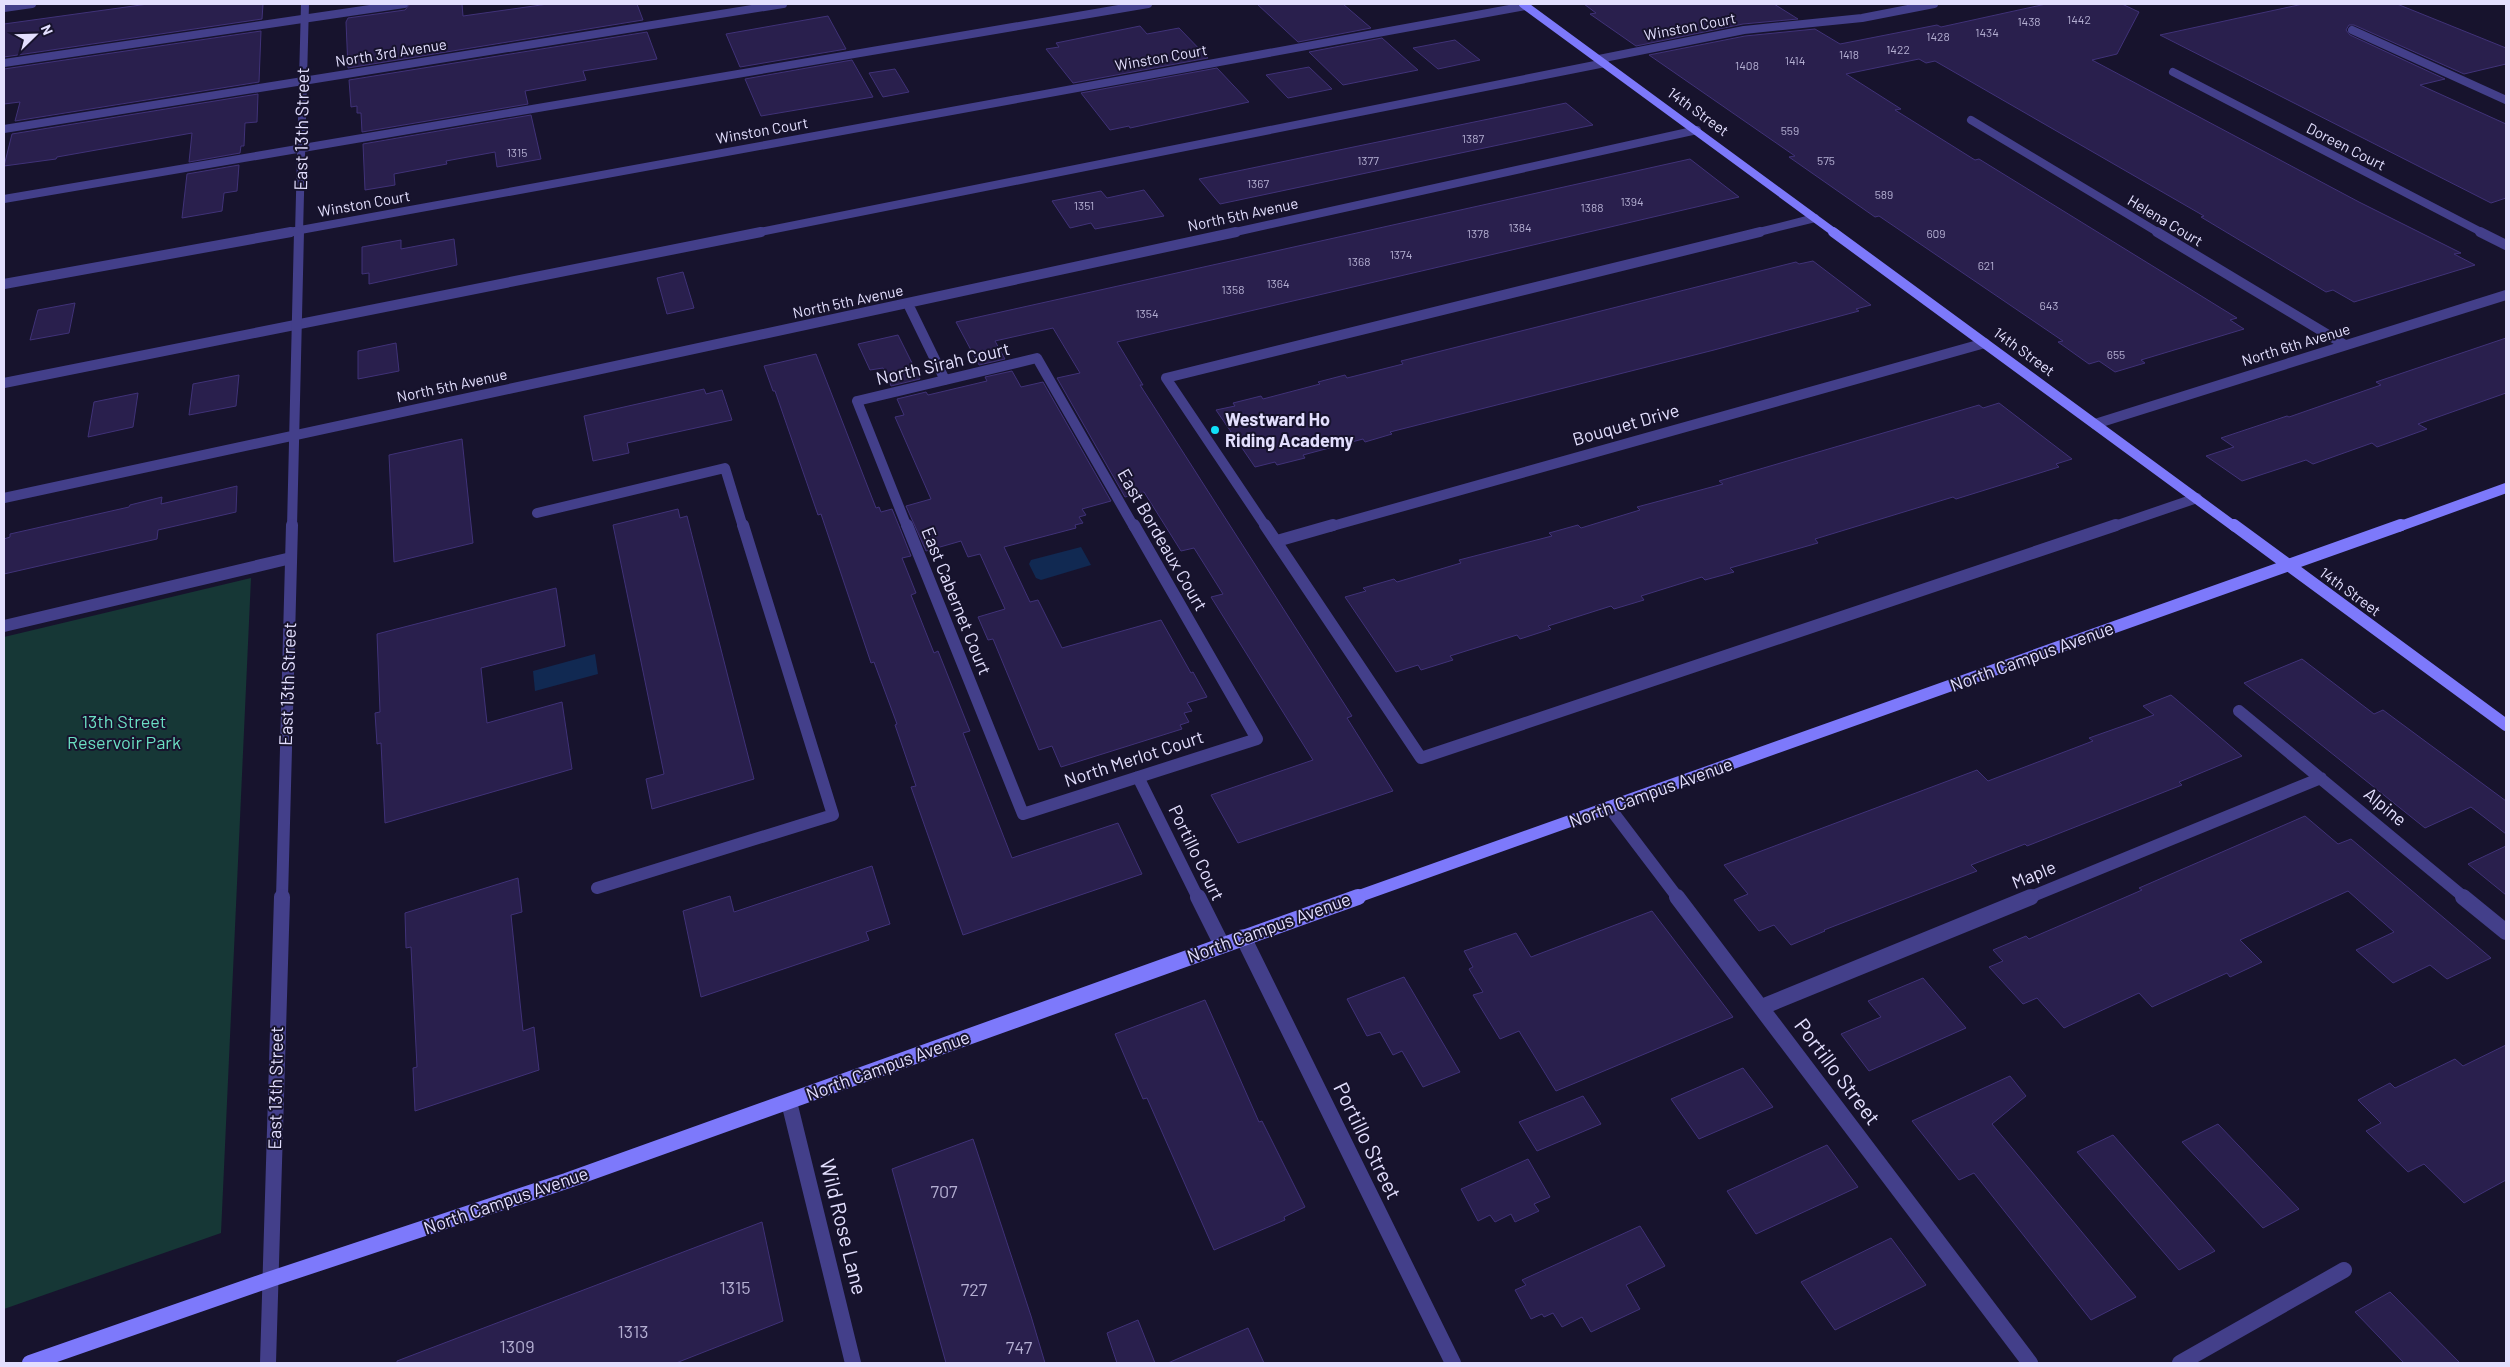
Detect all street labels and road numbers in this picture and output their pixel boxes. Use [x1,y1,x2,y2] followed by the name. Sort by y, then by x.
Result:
[1642,8,1737,44] street label: Winston Court
[334,34,448,70] street label: North 3rd Avenue
[1113,40,1208,74] street label: Winston Court
[289,67,313,191] street label: East 13th Street
[1665,83,1733,139] street label: 14th Street
[714,113,809,147] street label: Winston Court
[2304,118,2389,174] street label: Doreen Court
[316,186,411,220] street label: Winston Court
[2125,191,2206,250] street label: Helena Court
[1186,194,1300,235] street label: North 5th Avenue
[791,281,905,322] street label: North 5th Avenue
[2239,319,2352,369] street label: North 6th Avenue
[1991,323,2059,379] street label: 14th Street
[874,337,1012,389] street label: North Sirah Court
[395,365,509,406] street label: North 5th Avenue
[1570,398,1682,450] street label: Bouquet Drive
[1113,464,1213,615] street label: East Bordeaux Court
[917,523,997,678] street label: East Cabernet Court
[2317,563,2385,619] street label: 14th Street
[1947,616,2117,696] street label: North Campus Avenue
[274,622,300,746] street label: East 13th Street
[1061,725,1206,791] street label: North Merlot Court
[1566,752,1736,832] street label: North Campus Avenue
[2360,782,2411,830] street label: Alpine
[1164,801,1229,904] street label: Portillo Court
[2008,855,2059,893] street label: Maple
[1184,887,1354,967] street label: North Campus Avenue
[1790,1013,1886,1129] street label: Portillo Street
[803,1025,973,1105] street label: North Campus Avenue
[263,1026,287,1150] street label: East 13th Street
[1329,1078,1407,1203] street label: Portillo Street
[816,1156,873,1297] street label: Wild Rose Lane
[421,1162,591,1239] street label: North Campus Avenue

